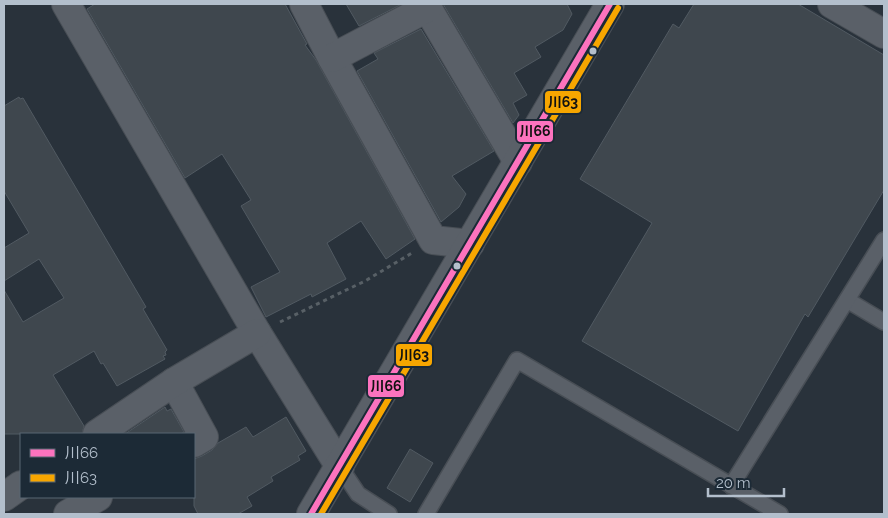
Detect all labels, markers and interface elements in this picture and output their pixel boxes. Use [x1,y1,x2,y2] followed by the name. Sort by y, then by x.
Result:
[588,46,598,56] unlabelled marker
[544,90,582,114] line badge: 川63
[548,94,578,110] text: 川63
[516,120,554,143] line badge: 川66
[520,123,551,139] text: 川66
[452,261,462,271] unlabelled marker
[395,343,433,367] line badge: 川63
[399,347,429,363] text: 川63
[367,374,405,398] line badge: 川66
[371,378,402,394] text: 川66
[20,433,195,498] legend
[65,444,98,462] text: 川66
[708,466,784,498] scale bar
[65,469,97,487] text: 川63
[716,474,751,492] text: 20 m

